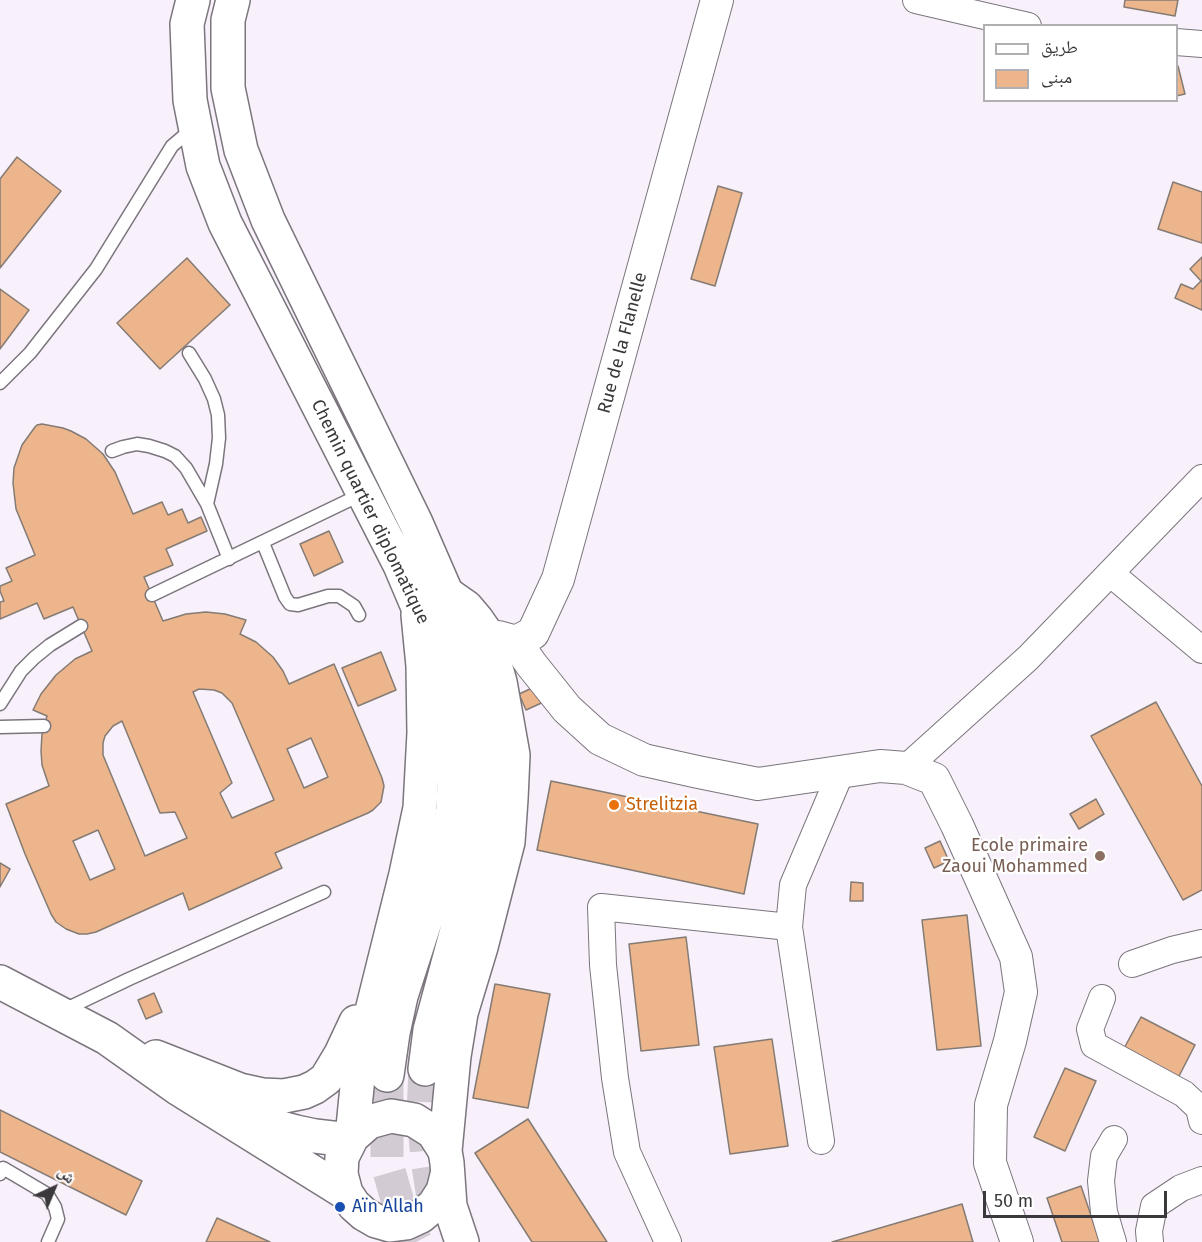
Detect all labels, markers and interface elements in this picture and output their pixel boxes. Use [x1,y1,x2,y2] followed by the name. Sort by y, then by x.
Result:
[983,24,1178,102] legend
[1041,36,1078,58] text: طريق
[1041,66,1072,88] text: مبنى
[594,270,652,416] street label: Rue de la Flanelle
[306,396,434,628] street label: Chemin quartier diplomatique
[626,794,698,816] place label: Strelitzia
[607,798,621,812] marker: Strelitzia
[942,835,1088,878] place label: Ecole primaire Zaoui Mohammed
[1093,849,1107,863] marker: Ecole primaire Zaoui Mohammed
[24,1158,84,1218] north arrow
[54,1162,80,1187] text: ش
[986,1179,1170,1217] scale bar
[994,1190,1033,1212] text: 50 m
[352,1196,424,1218] place label: Aïn Allah
[333,1200,347,1214] marker: Aïn Allah

